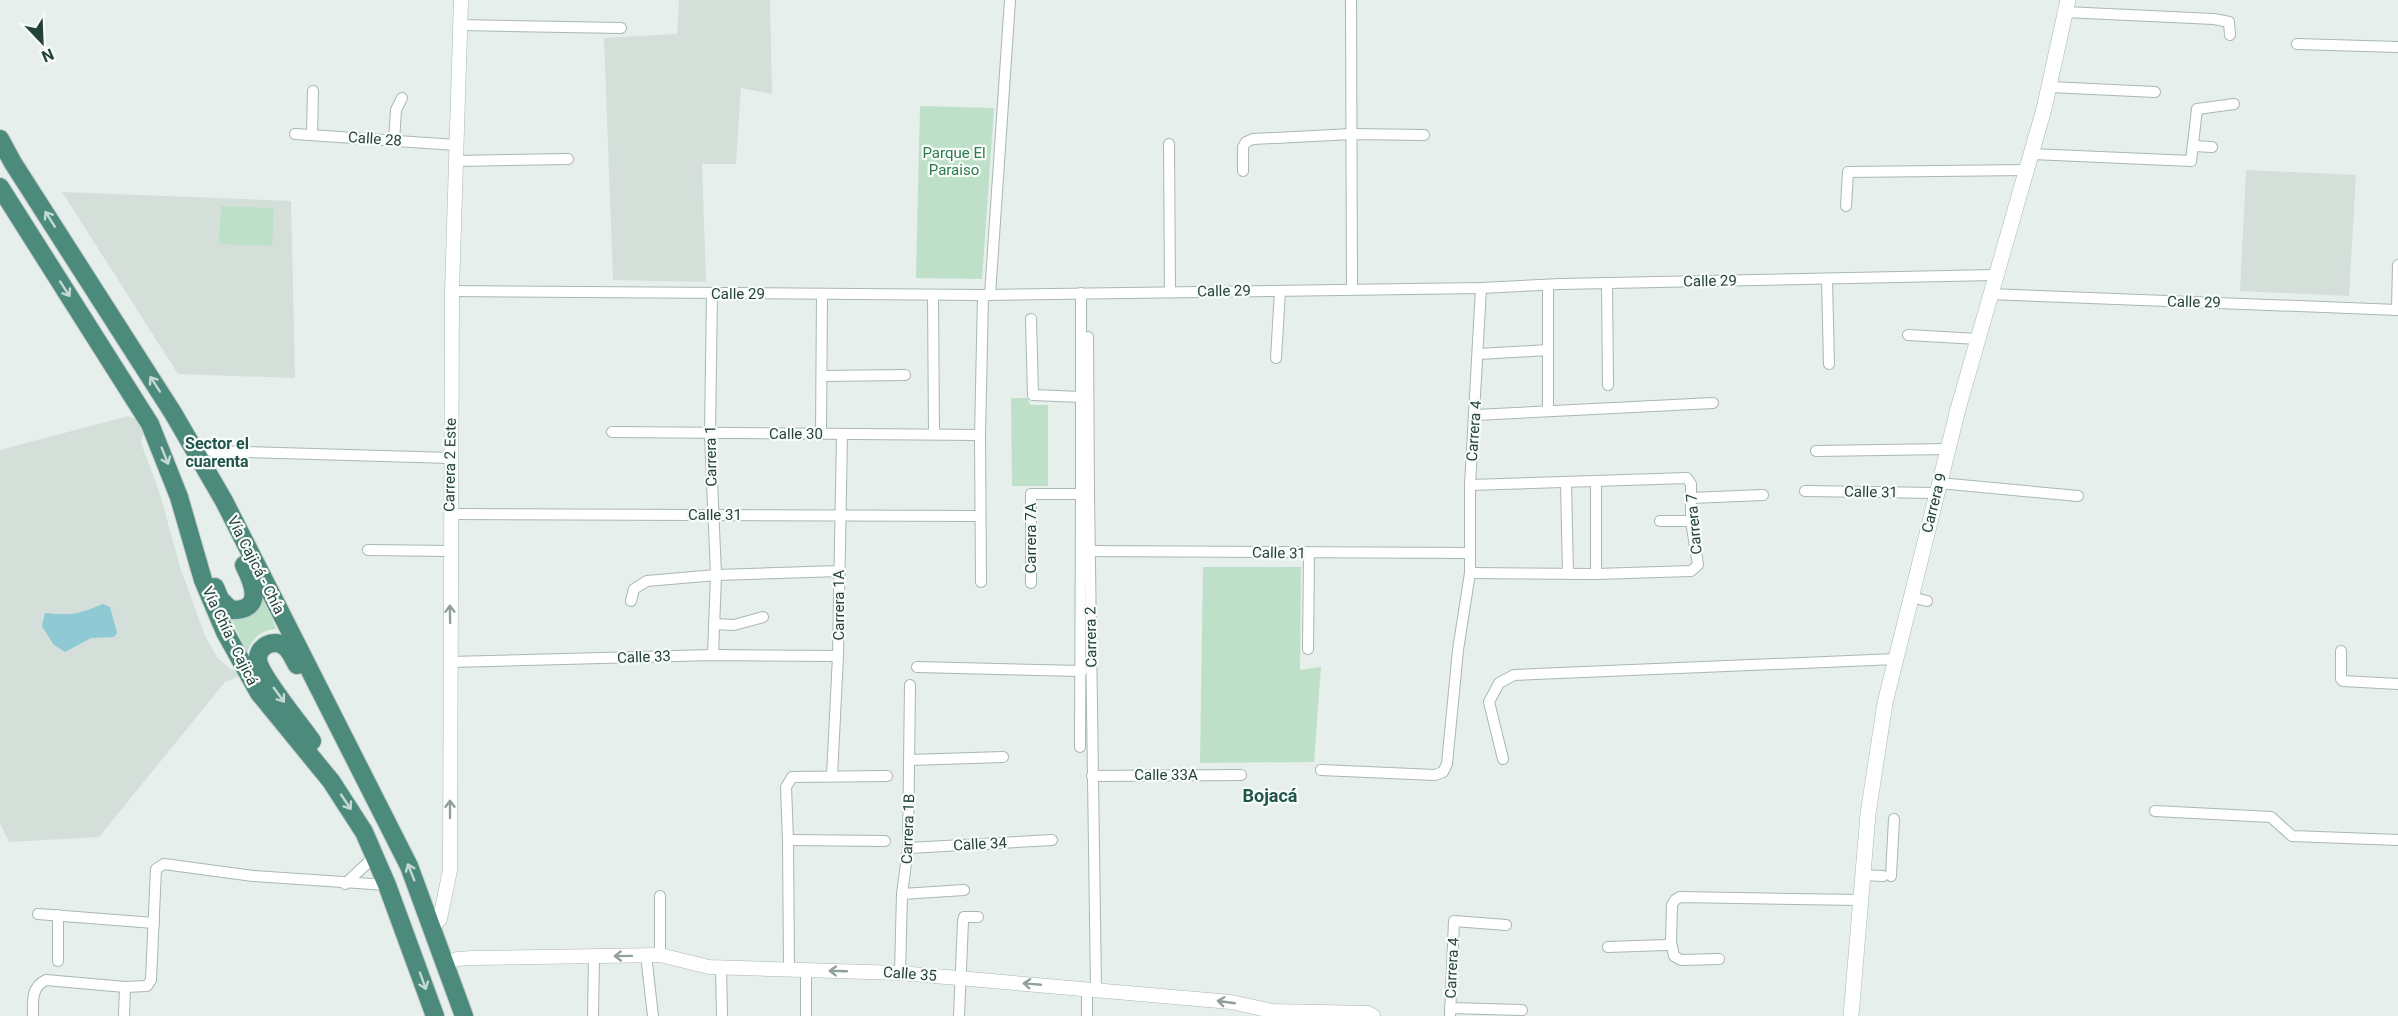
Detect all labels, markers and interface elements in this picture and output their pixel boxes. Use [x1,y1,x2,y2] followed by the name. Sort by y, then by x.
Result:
[12,12,72,72] north arrow
[39,44,57,66] text: N
[348,128,402,150] street label: Calle 28
[922,144,986,179] park label: Parque El Paraiso
[44,211,56,228] one-way arrow
[1683,272,1737,290] street label: Calle 29
[60,280,72,297] one-way arrow
[1197,282,1251,300] street label: Calle 29
[711,285,765,303] street label: Calle 29
[2167,293,2221,311] street label: Calle 29
[148,376,160,393] one-way arrow
[1463,399,1485,462] street label: Carrera 4
[440,418,460,512] street label: Carrera 2 Este
[701,425,721,487] street label: Carrera 1
[769,425,823,443] street label: Calle 30
[185,434,249,471] district label: Sector el cuarenta
[160,447,171,465] one-way arrow
[1918,471,1950,535] street label: Carrera 9
[1844,483,1898,501] street label: Calle 31
[1682,493,1706,555] street label: Carrera 7
[1022,502,1040,573] street label: Carrera 7A
[688,506,742,524] street label: Calle 31
[224,513,288,617] street label: Vía Cajicá - Chía
[1252,544,1306,562] street label: Calle 31
[830,569,848,640] street label: Carrera 1A
[198,584,262,688] street label: Vía Chía - Cajicá
[445,605,456,625] one-way arrow
[1081,606,1101,668] street label: Carrera 2
[617,647,671,667] street label: Calle 33
[273,686,285,702] one-way arrow
[1134,766,1198,784] street label: Calle 33A
[1243,785,1298,806] district label: Bojacá
[340,794,352,810] one-way arrow
[898,794,918,864] street label: Carrera 1B
[444,800,456,820] one-way arrow
[953,834,1008,854] street label: Calle 34
[405,863,416,882] one-way arrow
[1441,937,1463,999] street label: Carrera 4
[614,950,634,962] one-way arrow
[883,963,937,985] street label: Calle 35
[828,965,848,977] one-way arrow
[418,971,429,990] one-way arrow
[1023,978,1043,989] one-way arrow
[1217,996,1237,1007] one-way arrow

